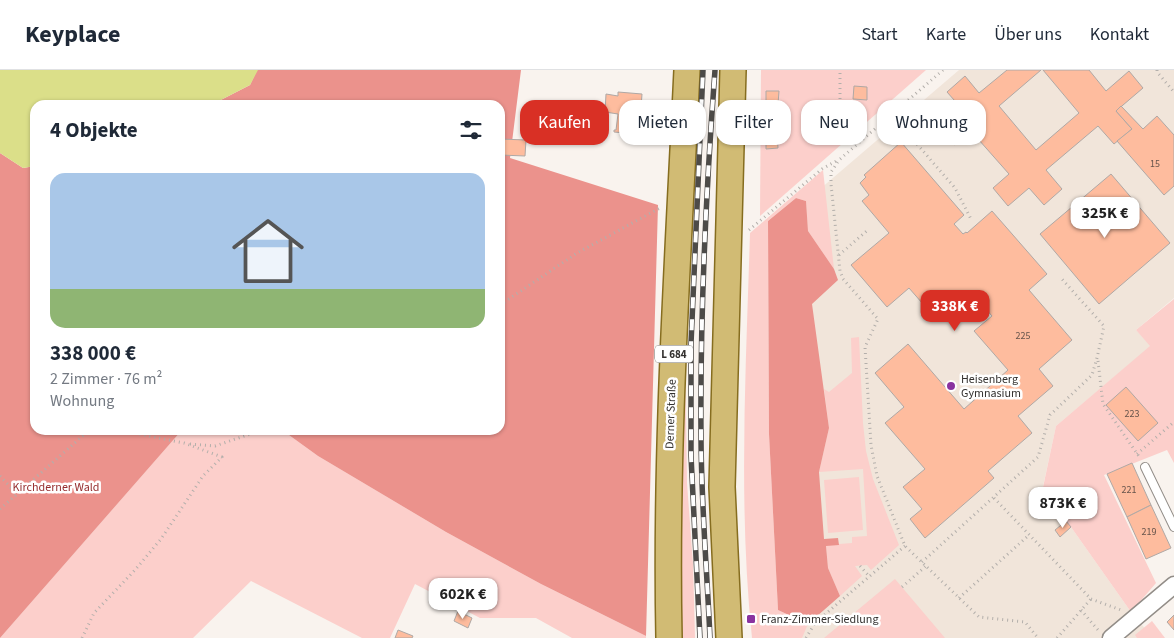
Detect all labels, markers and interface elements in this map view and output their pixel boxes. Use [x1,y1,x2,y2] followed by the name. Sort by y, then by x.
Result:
[25,17,120,52] text: Keyplace
[861,22,898,47] text: Start
[926,22,966,47] text: Karte
[994,22,1062,47] text: Über uns
[1090,22,1149,47] text: Kontakt
[520,100,609,145] chip: Kaufen
[619,100,706,145] chip: Mieten
[716,100,791,145] chip: Filter
[801,100,867,145] chip: Neu
[877,100,986,145] chip: Wohnung
[50,115,138,145] text: 4 Objekte
[457,116,485,144] icon: filters
[1150,157,1160,171] house number: 15
[1064,196,1146,239] pin: 325K €
[1082,202,1128,224] text: 325K €
[223,206,313,296] icon: home
[914,290,996,332] pin: 338K €
[932,295,978,317] text: 338K €
[1016,329,1030,343] house number: 225
[50,338,136,368] text: 338 000 €
[655,346,693,362] road number: L 684
[50,368,162,390] text: 2 Zimmer · 76 m²
[961,371,1021,402] place label: Heisenberg Gymnasium
[661,379,681,449] street label: Derner Straße
[945,380,957,392] marker: Heisenberg Gymnasium
[50,390,114,412] text: Wohnung
[1125,407,1139,421] house number: 223
[13,479,99,496] park label: Kirchderner Wald
[1122,483,1136,497] house number: 221
[1022,486,1104,529] pin: 873K €
[1040,492,1086,514] text: 873K €
[1142,525,1156,539] house number: 219
[422,578,504,620] pin: 602K €
[440,583,486,605] text: 602K €
[761,611,878,628] place label: Franz-Zimmer-Siedlung
[745,613,757,625] marker: Franz-Zimmer-Siedlung

